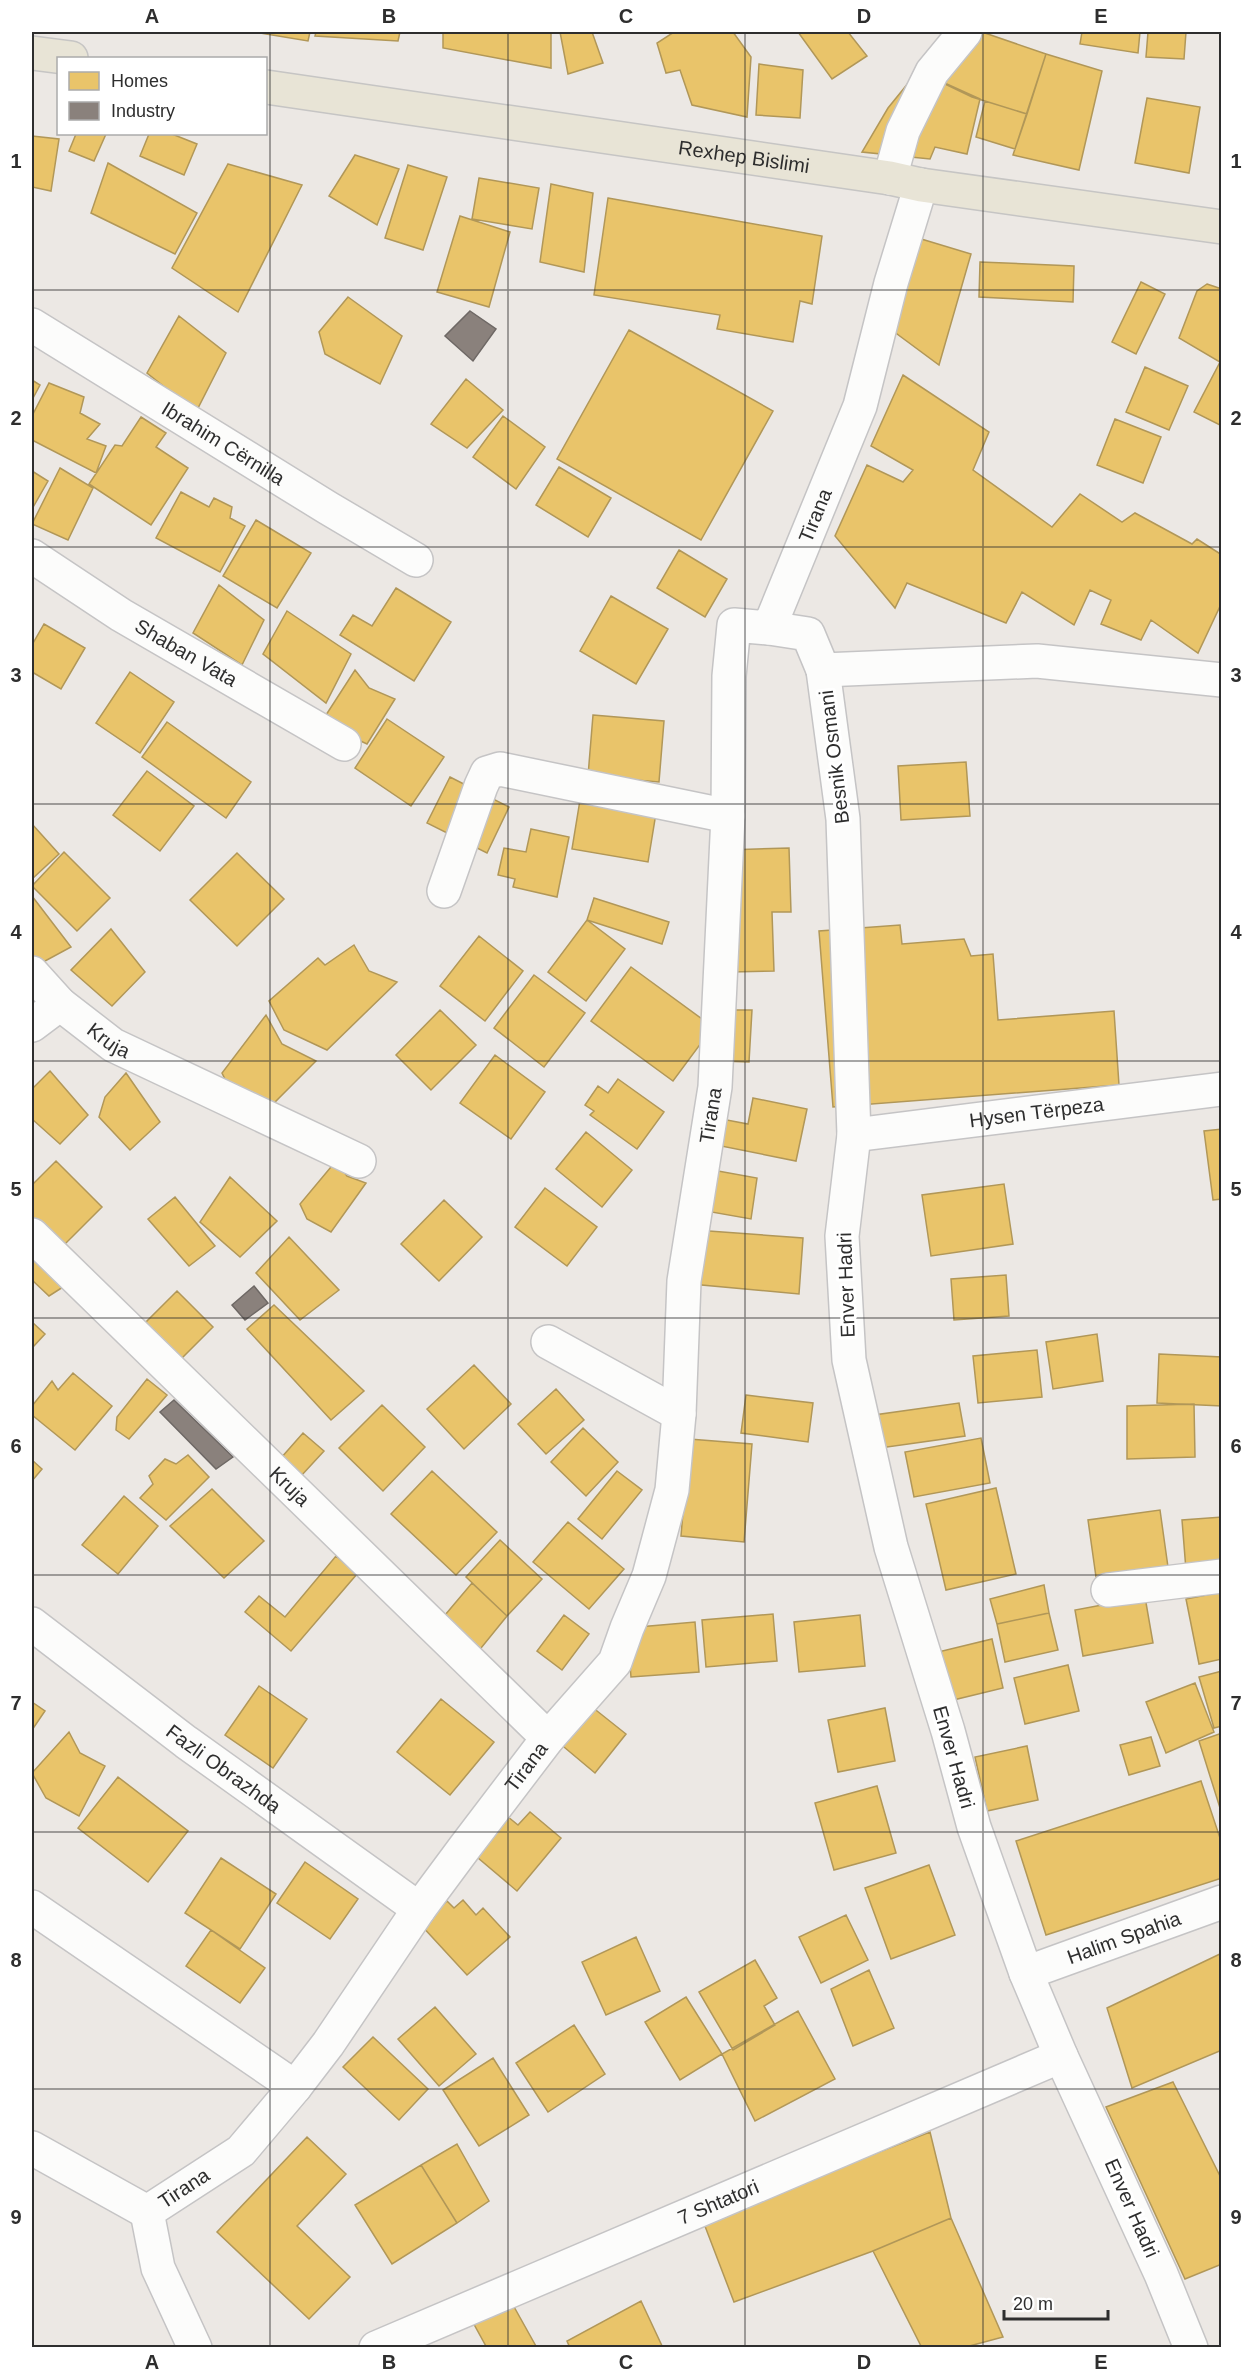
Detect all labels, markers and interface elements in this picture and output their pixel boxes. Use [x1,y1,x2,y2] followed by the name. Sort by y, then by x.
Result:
[145,5,159,27] text: A
[382,5,396,27] text: B
[619,5,633,27] text: C
[857,5,871,27] text: D
[1094,5,1108,27] text: E
[57,57,267,135] legend
[111,71,168,91] text: Homes
[111,101,175,121] text: Industry
[677,136,811,177] street label: Rexhep Bislimi
[10,150,22,172] text: 1
[1230,150,1242,172] text: 1
[158,397,290,490] street label: Ibrahim Cërnilla
[10,407,22,429] text: 2
[1230,407,1242,429] text: 2
[794,485,836,546] street label: Tirana
[131,615,242,691] street label: Shaban Vata
[10,664,22,686] text: 3
[1230,664,1242,686] text: 3
[815,689,853,825] street label: Besnik Osmani
[10,921,22,943] text: 4
[1230,921,1242,943] text: 4
[83,1018,134,1063] street label: Kruja
[695,1085,726,1145] street label: Tirana
[968,1093,1106,1131] street label: Hysen Tërpeza
[10,1178,22,1200] text: 5
[1230,1178,1242,1200] text: 5
[833,1232,859,1338] street label: Enver Hadri
[10,1435,22,1457] text: 6
[1230,1435,1242,1457] text: 6
[265,1462,315,1511] street label: Kruja
[10,1692,22,1714] text: 7
[1230,1692,1242,1714] text: 7
[929,1703,979,1811] street label: Enver Hadri
[162,1720,286,1818] street label: Fazli Obrazhda
[500,1737,552,1796] street label: Tirana
[1064,1907,1184,1968] street label: Halim Spahia
[10,1949,22,1971] text: 8
[1230,1949,1242,1971] text: 8
[1100,2155,1164,2261] street label: Enver Hadri
[154,2163,214,2213] street label: Tirana
[674,2175,762,2229] street label: 7 Shtatori
[10,2206,22,2228] text: 9
[1230,2206,1242,2228] text: 9
[1004,2283,1108,2321] scale bar
[1013,2294,1053,2314] text: 20 m
[145,2351,159,2373] text: A
[382,2351,396,2373] text: B
[619,2351,633,2373] text: C
[857,2351,871,2373] text: D
[1094,2351,1108,2373] text: E

